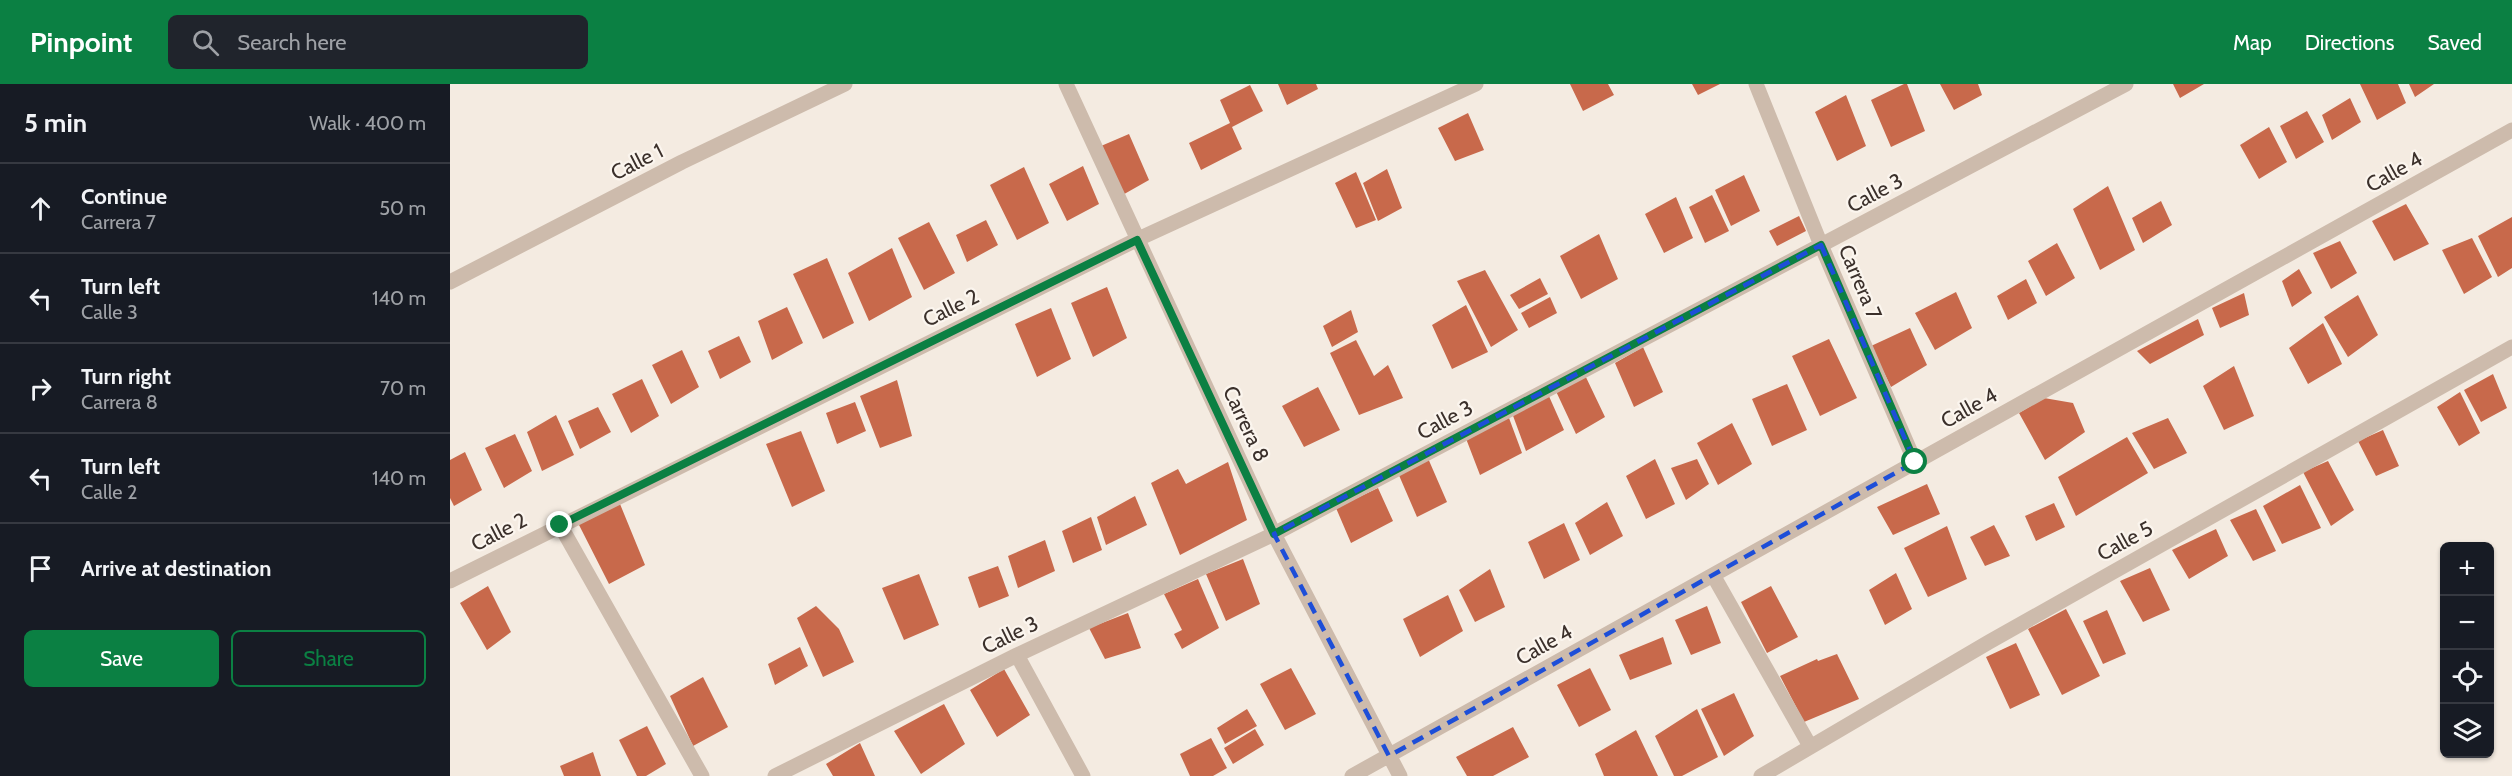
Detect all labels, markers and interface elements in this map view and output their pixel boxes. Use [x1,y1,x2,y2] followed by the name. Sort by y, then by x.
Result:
[168,15,588,69] search box
[30,25,132,59] text: Pinpoint
[189,26,222,59] icon: search
[237,29,347,56] text: Search here
[2233,30,2272,55] text: Map
[2305,30,2394,55] text: Directions
[2427,30,2482,55] text: Saved
[24,107,87,139] text: 5 min
[309,111,426,135] text: Walk · 400 m
[607,138,667,185] street label: Calle 1
[2361,146,2426,197] street label: Calle 4
[1843,168,1907,218] street label: Calle 3
[81,183,167,210] text: Continue
[24,192,57,225] icon: ahead
[379,196,426,220] text: 50 m
[81,210,156,234] text: Carrera 7
[1834,241,1887,323] street label: Carrera 7
[81,273,160,300] text: Turn left
[24,282,57,315] icon: left
[919,283,983,332] street label: Calle 2
[372,286,426,310] text: 140 m
[81,300,138,324] text: Calle 3
[81,363,171,390] text: Turn right
[24,372,57,405] icon: right
[380,376,426,400] text: 70 m
[1218,382,1275,466] street label: Carrera 8
[1936,382,2001,433] street label: Calle 4
[81,390,158,414] text: Carrera 8
[1413,395,1477,445] street label: Calle 3
[1901,448,1927,474] route start
[81,453,160,480] text: Turn left
[24,462,57,495] icon: left
[372,466,426,490] text: 140 m
[81,480,137,504] text: Calle 2
[467,507,531,556] street label: Calle 2
[546,511,572,537] route end
[2093,515,2157,566] street label: Calle 5
[2440,542,2494,758] map controls
[2440,542,2494,596] button: +
[24,552,57,585] icon: arrive
[81,555,271,582] text: Arrive at destination
[2440,596,2494,650] button: −
[977,610,1042,659] street label: Calle 3
[1511,619,1576,670] street label: Calle 4
[24,630,219,687] button: Save
[231,630,426,687] button: Share
[2440,650,2494,704] button: locate
[2440,704,2494,758] button: layers

